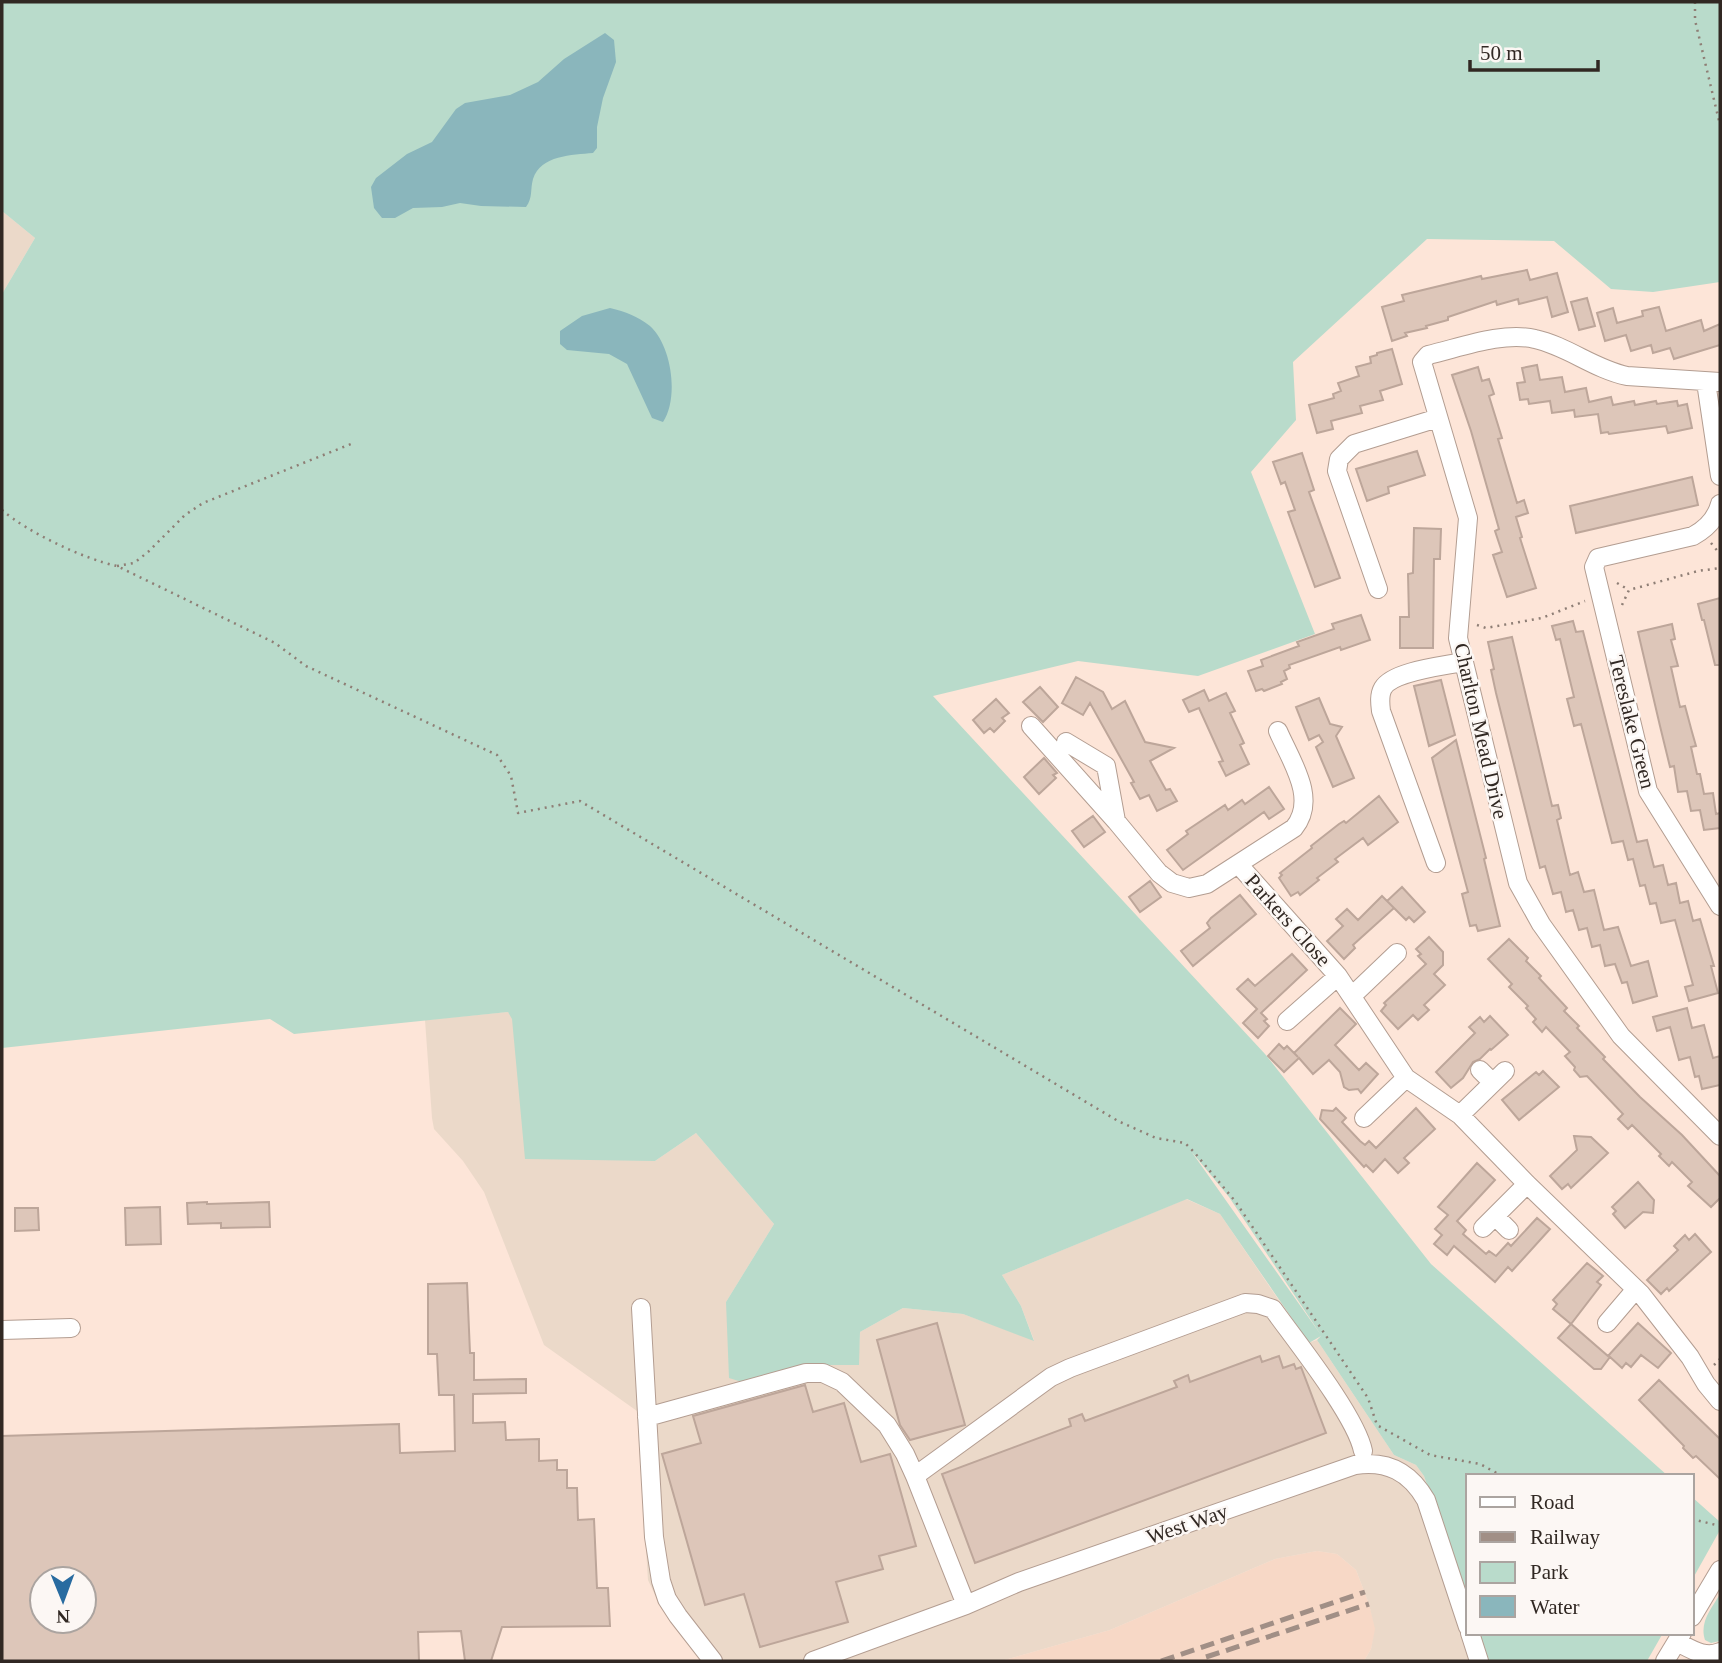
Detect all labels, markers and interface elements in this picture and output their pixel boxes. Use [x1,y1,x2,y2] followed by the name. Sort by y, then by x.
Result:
[1470,28,1598,72] scale bar
[1480,41,1523,65] text: 50 m
[1449,641,1513,821] street label: Charlton Mead Drive
[1604,653,1660,792] street label: Tereslake Green
[1240,869,1336,971] street label: Parkers Close
[1466,1474,1694,1635] legend
[1530,1490,1575,1514] text: Road
[1143,1499,1231,1549] street label: West Way
[1530,1525,1600,1549] text: Railway
[1530,1560,1569,1584] text: Park
[28,1565,98,1635] north arrow
[1530,1595,1580,1619] text: Water
[56,1606,70,1627] text: N

